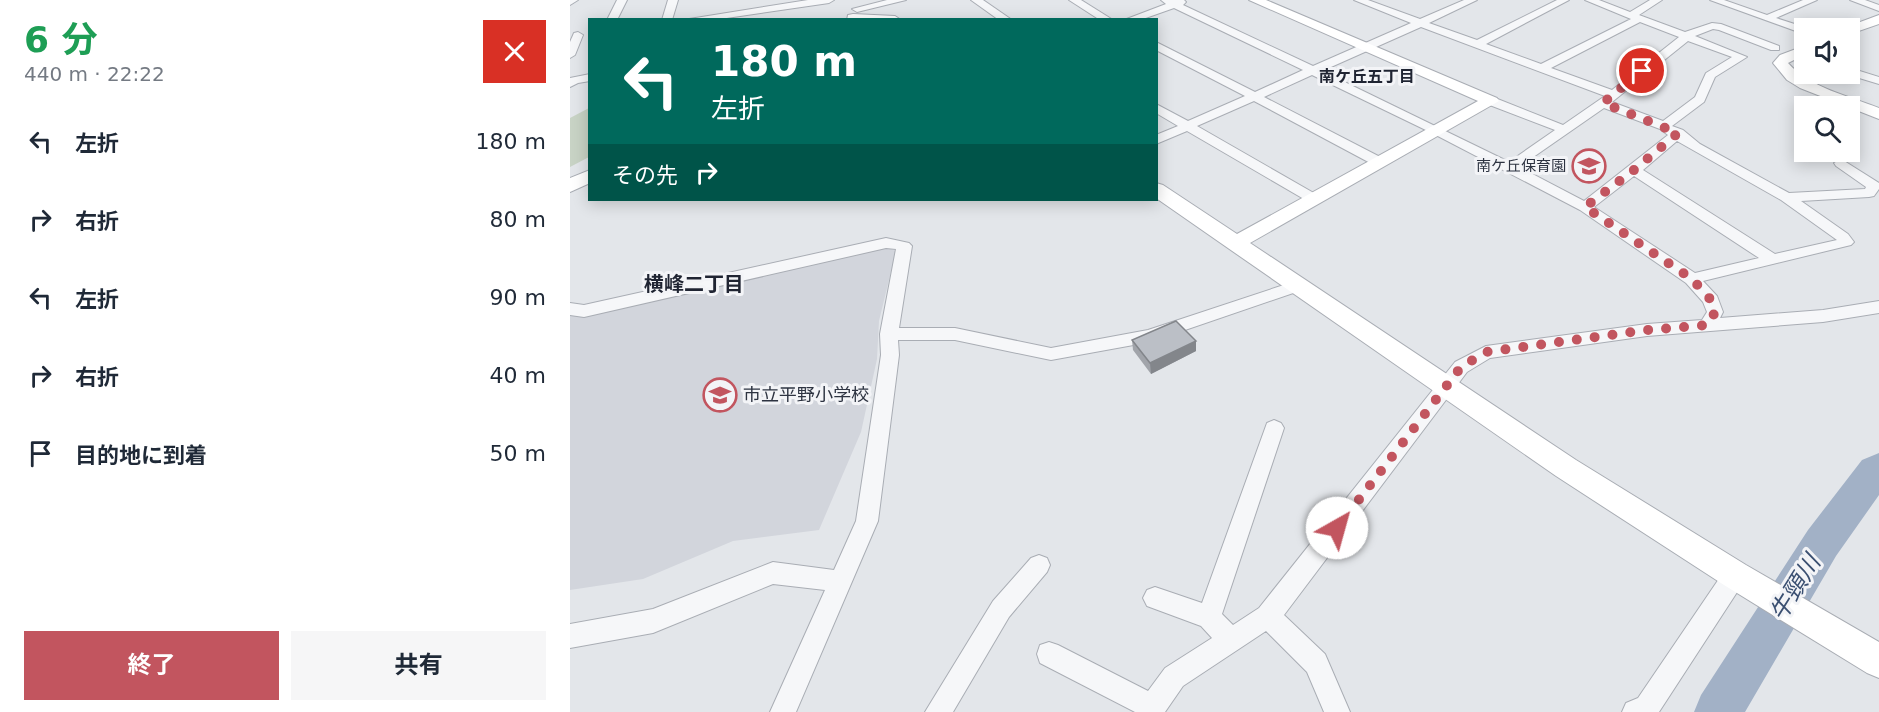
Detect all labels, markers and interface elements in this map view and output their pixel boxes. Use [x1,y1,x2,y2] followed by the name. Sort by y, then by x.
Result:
[1794,18,1860,162] map controls
[1794,18,1860,84] button: sound
[24,19,98,60] text: 6 分
[483,20,546,83] button: close
[711,37,857,86] text: 180 m
[612,42,690,120] icon: left
[1616,45,1667,96] pin
[1625,54,1658,87] icon: arrive
[24,62,165,86] text: 440 m · 22:22
[1319,67,1415,86] district label: 南ケ丘五丁目
[711,93,765,124] text: 左折
[1794,96,1860,162] button: search
[24,125,57,158] icon: left
[476,129,546,154] text: 180 m
[75,131,119,156] text: 左折
[1571,148,1607,184] school or university icon: 南ケ丘保育園
[690,156,723,189] icon: right
[1476,157,1566,175] place label: 南ケ丘保育園
[612,163,678,188] text: その先
[24,203,57,236] icon: right
[490,207,546,232] text: 80 m
[75,209,119,234] text: 右折
[644,272,744,296] district label: 横峰二丁目
[24,281,57,314] icon: left
[490,285,546,310] text: 90 m
[75,287,119,312] text: 左折
[24,359,57,392] icon: right
[490,363,546,388] text: 40 m
[75,365,119,390] text: 右折
[702,377,738,413] school or university icon: 市立平野小学校
[743,384,869,405] place label: 市立平野小学校
[24,437,57,470] icon: arrive
[490,441,546,466] text: 50 m
[75,443,207,468] text: 目的地に到着
[1305,496,1369,560] position arrow
[1764,548,1828,626] water label: 牛頸川
[24,631,279,700] button: 終了
[291,631,546,700] button: 共有

